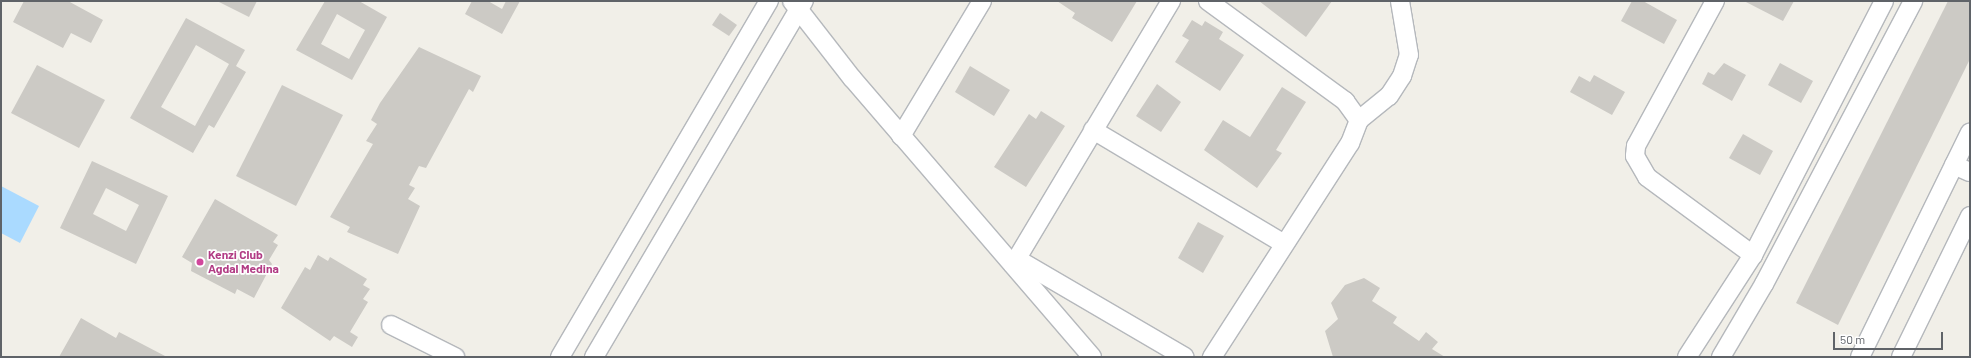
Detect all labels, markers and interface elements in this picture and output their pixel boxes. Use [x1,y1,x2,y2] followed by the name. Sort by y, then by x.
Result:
[208,248,279,276] place label: Kenzi Club Agdal Medina
[195,257,205,267] marker: Kenzi Club Agdal Medina
[1835,324,1945,350] scale bar
[1840,332,1865,346] text: 50 m

